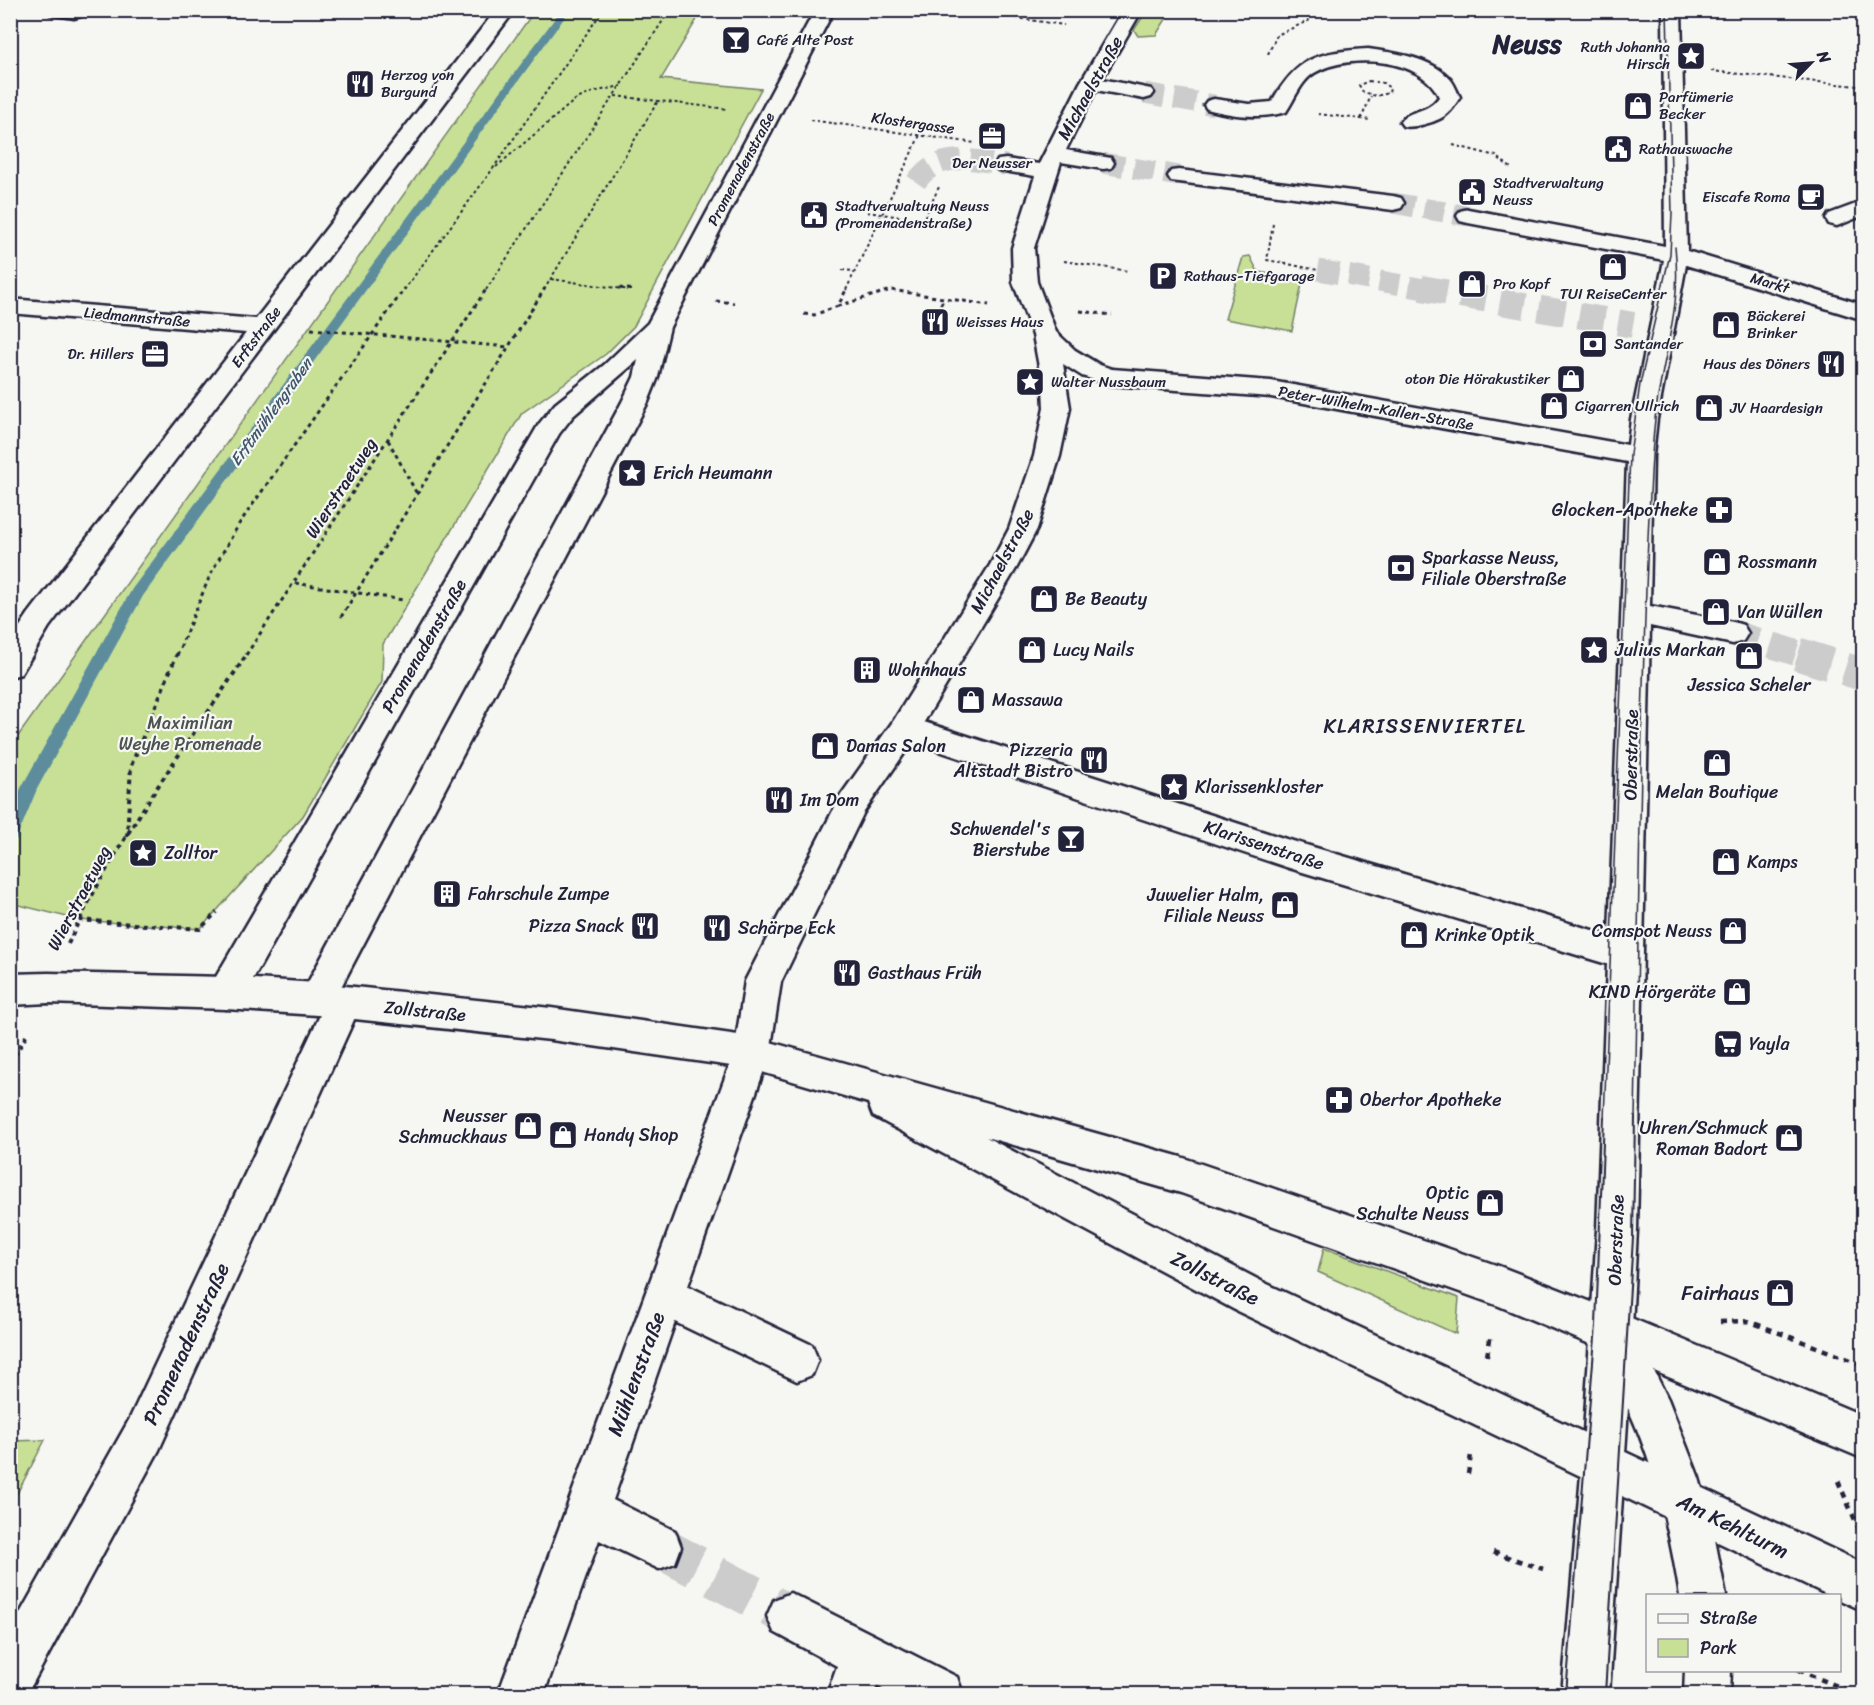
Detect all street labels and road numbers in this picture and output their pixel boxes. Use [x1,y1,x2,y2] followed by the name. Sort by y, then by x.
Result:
[1048,30,1132,146] street label: Michaelstraße
[870,104,957,142] street label: Klostergasse
[700,108,782,230] street label: Promenadenstraße
[1747,265,1794,302] street label: Markt
[83,299,192,335] street label: Liedmannstraße
[224,300,288,373] street label: Erftstraße
[1276,378,1476,438] street label: Peter-Wilhelm-Kallen-Straße
[296,431,386,545] street label: Wierstraetweg
[961,503,1043,619] street label: Michaelstraße
[373,573,476,719] street label: Promenadenstraße
[1614,709,1648,801] street label: Oberstraße
[1200,810,1328,880] street label: Klarissenstraße
[38,840,120,956] street label: Wierstraetweg
[383,991,468,1031] street label: Zollstraße
[1598,1194,1634,1286] street label: Oberstraße
[1164,1239,1266,1317] street label: Zollstraße
[132,1256,240,1432] street label: Promenadenstraße
[596,1306,676,1442] street label: Mühlenstraße
[1669,1482,1796,1570] street label: Am Kehlturm

